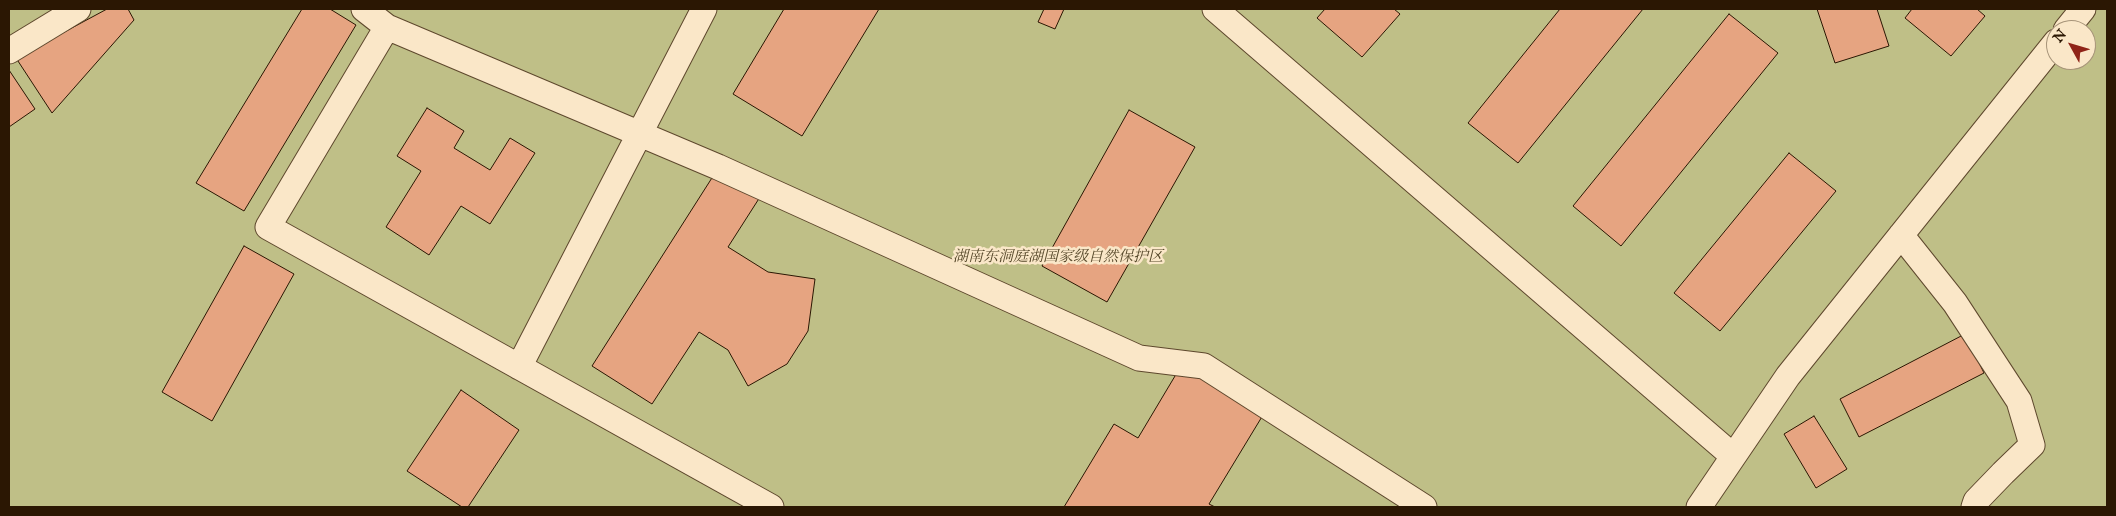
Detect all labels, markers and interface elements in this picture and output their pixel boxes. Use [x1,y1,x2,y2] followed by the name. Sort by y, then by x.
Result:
[2046,20,2096,70] north arrow
[2049,26,2071,47] text: N
[953,249,1163,267] park label: 湖南东洞庭湖国家级自然保护区

